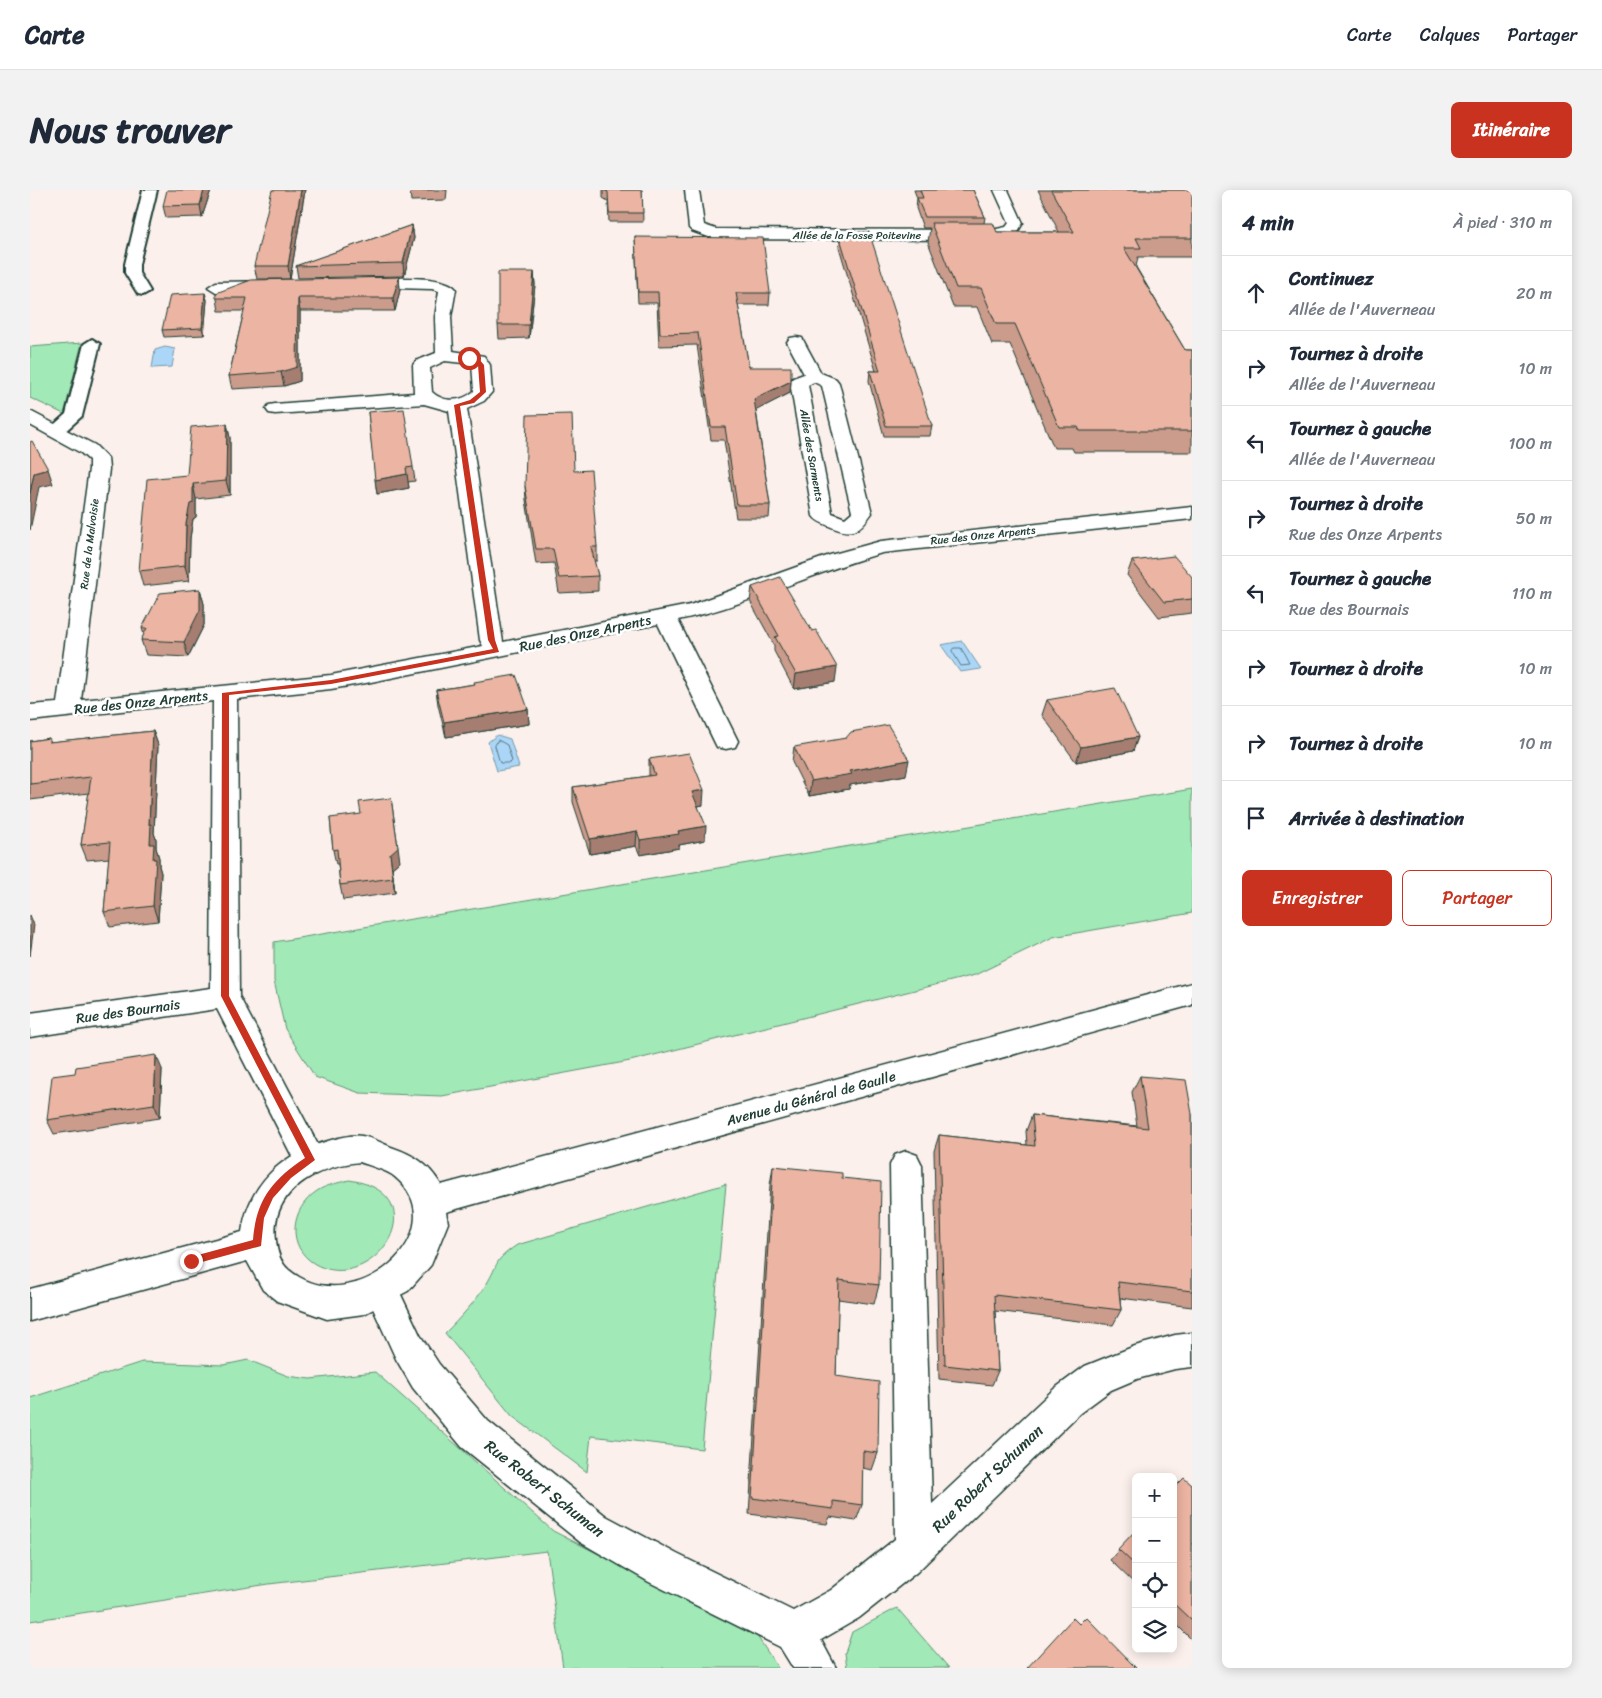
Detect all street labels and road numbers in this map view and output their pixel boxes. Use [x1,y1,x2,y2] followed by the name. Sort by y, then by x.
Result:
[792,226,922,245] street label: Allée de la Fosse Poitevine
[794,407,829,503] street label: Allée des Sarments
[75,497,105,590] street label: Rue de la Malvoisie
[930,520,1037,550] street label: Rue des Onze Arpents
[517,607,654,660] street label: Rue des Onze Arpents
[73,683,209,722] street label: Rue des Onze Arpents
[74,992,182,1031] street label: Rue des Bournais
[723,1064,899,1133] street label: Avenue du Général de Gaulle
[925,1417,1050,1540] street label: Rue Robert Schuman
[478,1432,612,1545] street label: Rue Robert Schuman

